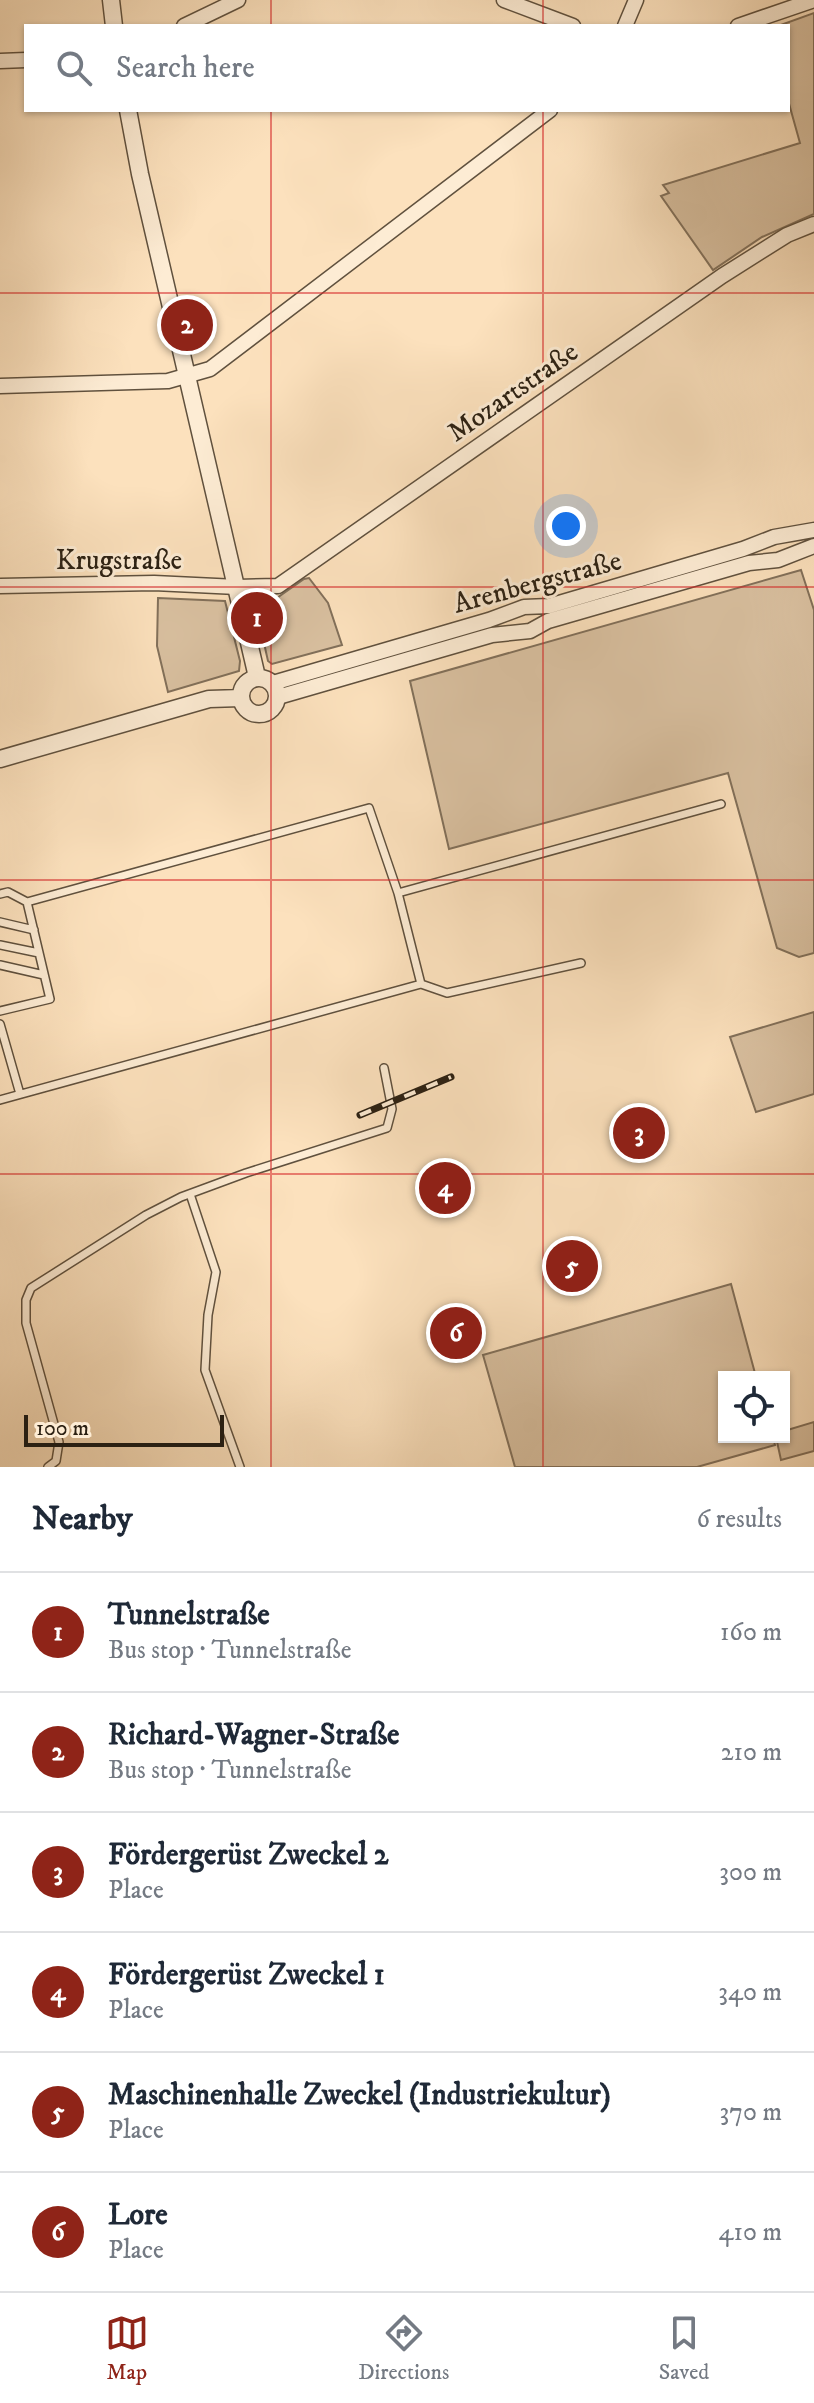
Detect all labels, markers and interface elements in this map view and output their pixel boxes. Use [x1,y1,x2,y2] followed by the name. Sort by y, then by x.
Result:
[24,24,790,112] search box
[52,46,96,90] icon: search
[116,50,255,87] text: Search here
[161,295,213,355] pin: 2
[441,334,585,450] street label: Mozartstraße
[546,506,586,546] your location
[56,543,182,578] street label: Krugstraße
[450,543,625,622] street label: Arenbergstraße
[231,588,283,648] pin: 1
[613,1103,665,1163] pin: 3
[419,1158,471,1218] pin: 4
[546,1236,598,1296] pin: 5
[430,1303,482,1363] pin: 6
[718,1371,790,1443] map controls
[718,1371,790,1443] button: locate
[24,1411,224,1447] scale bar
[36,1415,89,1442] text: 100 m
[32,1498,133,1540] text: Nearby
[696,1503,782,1536] text: 6 results
[108,1597,270,1634] text: Tunnelstraße
[53,1616,63,1649] text: 1
[720,1616,782,1649] text: 160 m
[108,1634,352,1667] text: Bus stop · Tunnelstraße
[108,1717,399,1754] text: Richard-Wagner-Straße
[52,1736,64,1769] text: 2
[721,1736,782,1769] text: 210 m
[108,1754,352,1787] text: Bus stop · Tunnelstraße
[108,1837,389,1874] text: Fördergerüst Zweckel 2
[53,1856,63,1889] text: 3
[719,1856,782,1889] text: 300 m
[108,1874,164,1907] text: Place
[108,1957,385,1994] text: Fördergerüst Zweckel 1
[51,1976,65,2009] text: 4
[718,1976,782,2009] text: 340 m
[108,1994,164,2027] text: Place
[108,2077,611,2114] text: Maschinenhalle Zweckel (Industriekultur)
[52,2096,64,2129] text: 5
[720,2096,782,2129] text: 370 m
[108,2114,164,2147] text: Place
[108,2197,168,2234] text: Lore
[51,2216,65,2249] text: 6
[718,2216,782,2249] text: 410 m
[108,2234,164,2267] text: Place
[105,2311,149,2386] tab: Map
[358,2311,449,2386] tab: Directions
[659,2311,709,2386] tab: Saved

